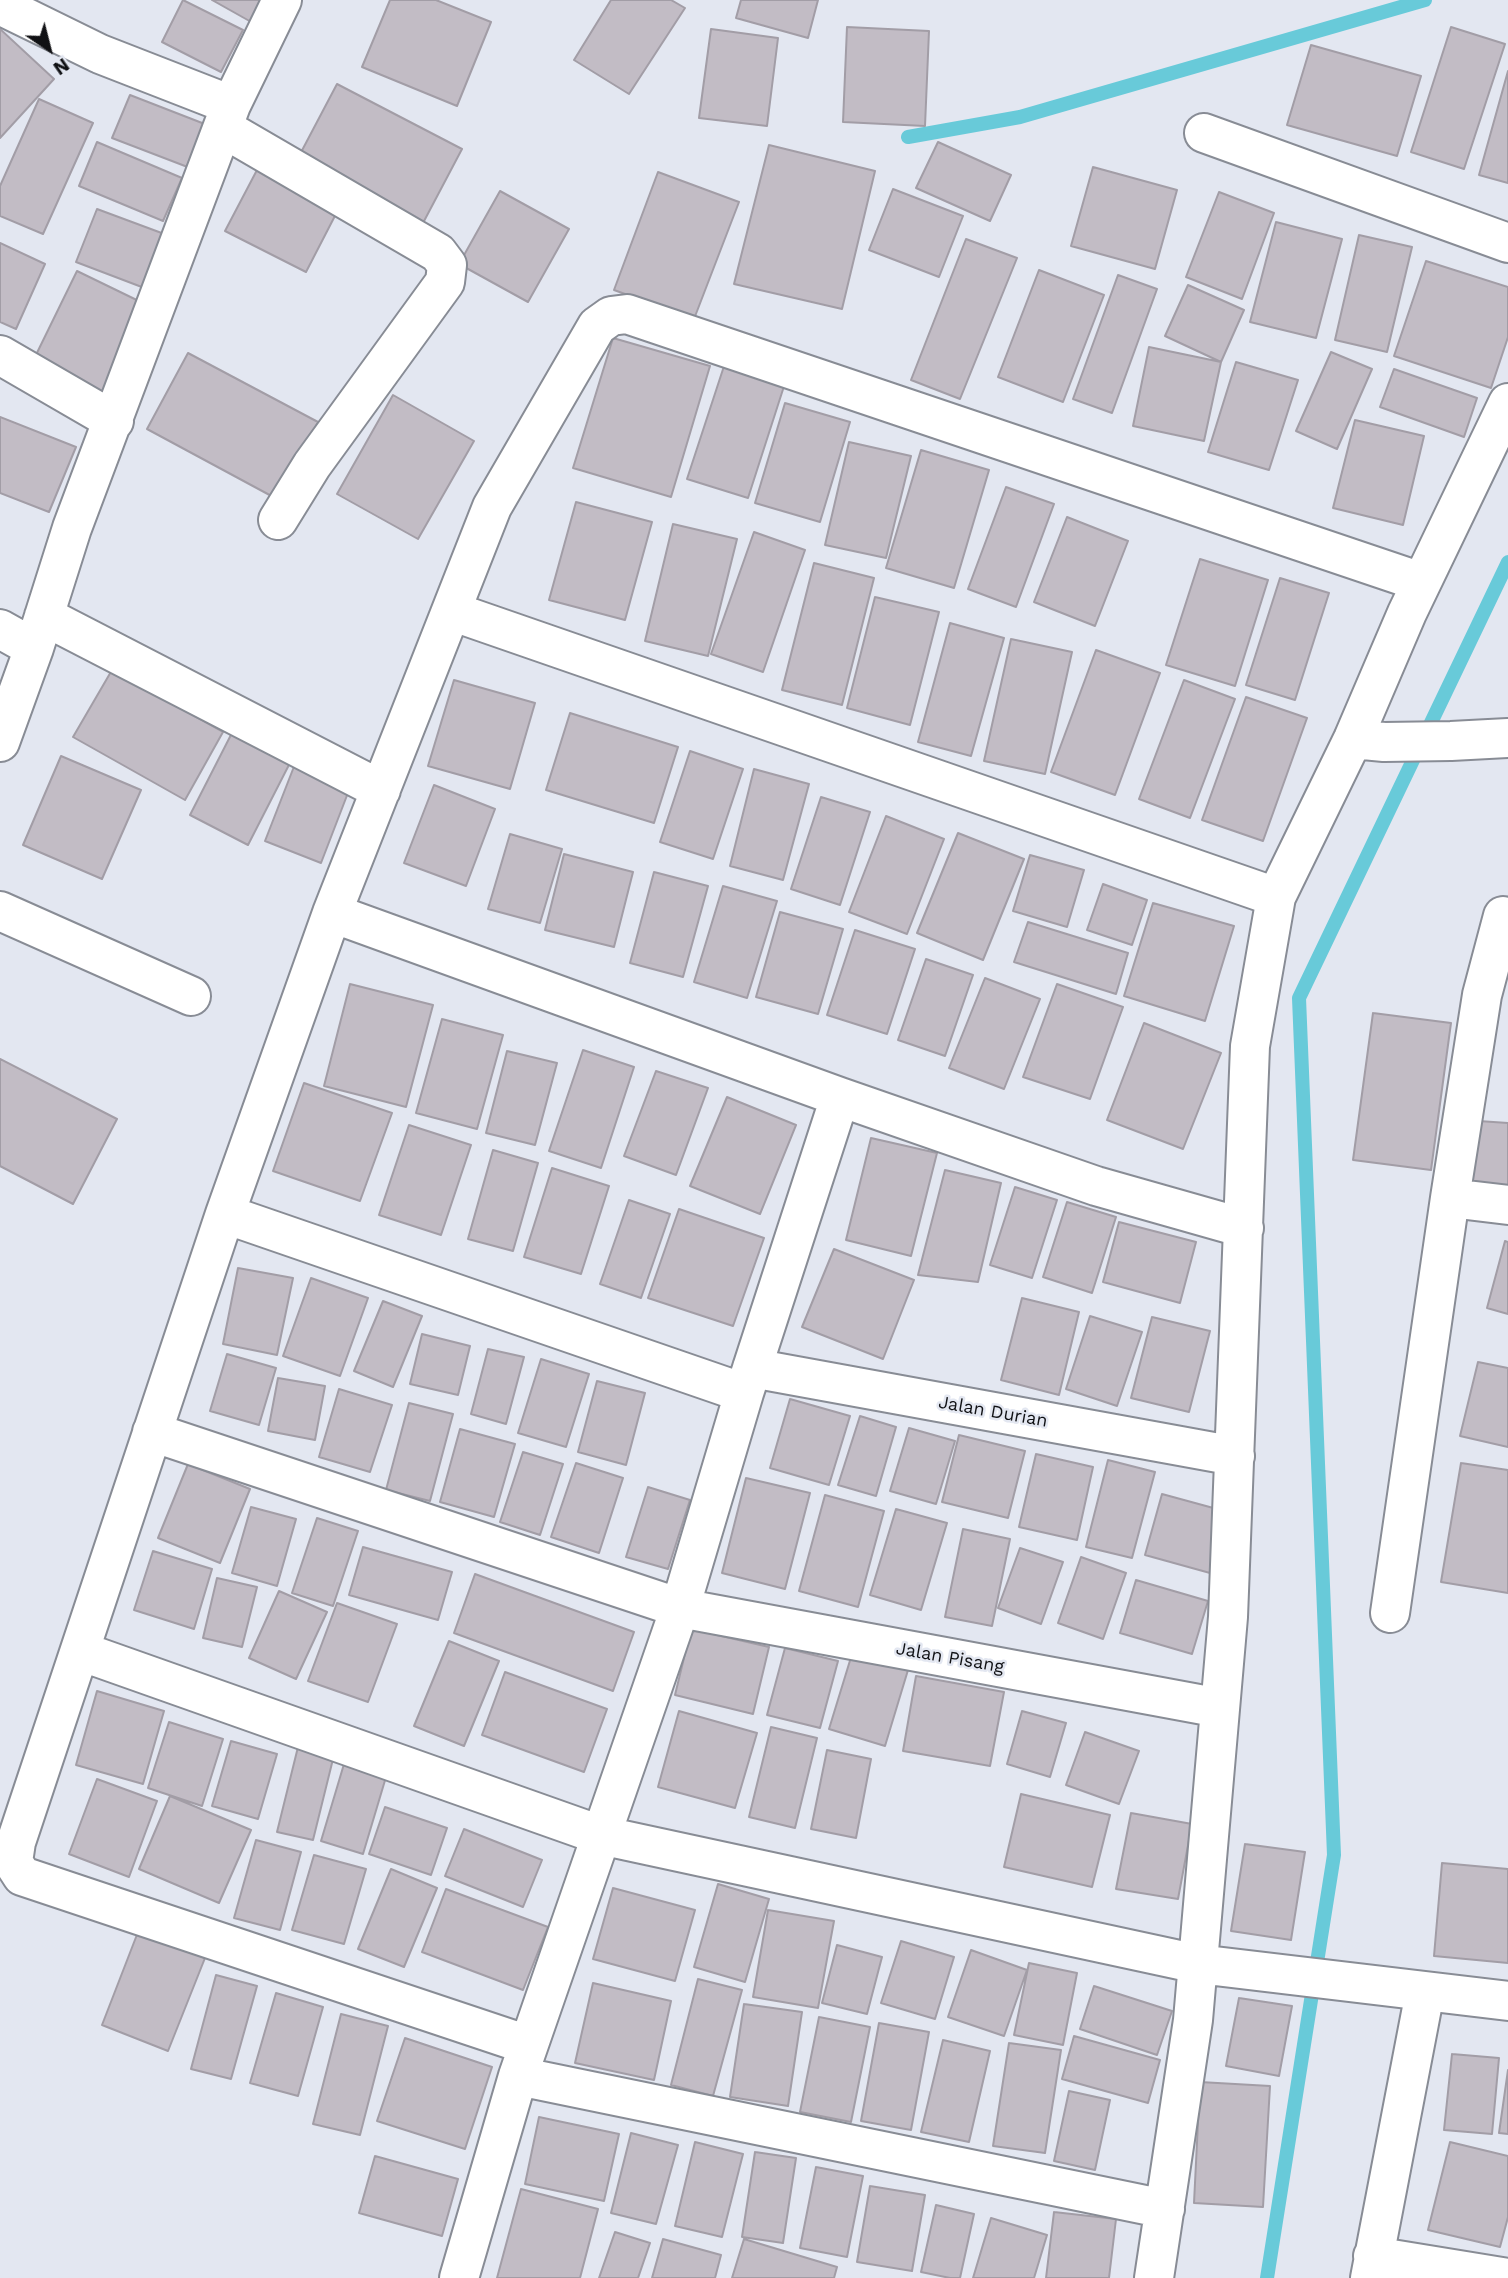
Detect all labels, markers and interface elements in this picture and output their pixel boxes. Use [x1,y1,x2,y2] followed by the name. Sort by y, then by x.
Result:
[14,14,84,84] north arrow
[49,53,74,80] text: N
[937,1392,1049,1432] street label: Jalan Durian
[894,1638,1006,1678] street label: Jalan Pisang

